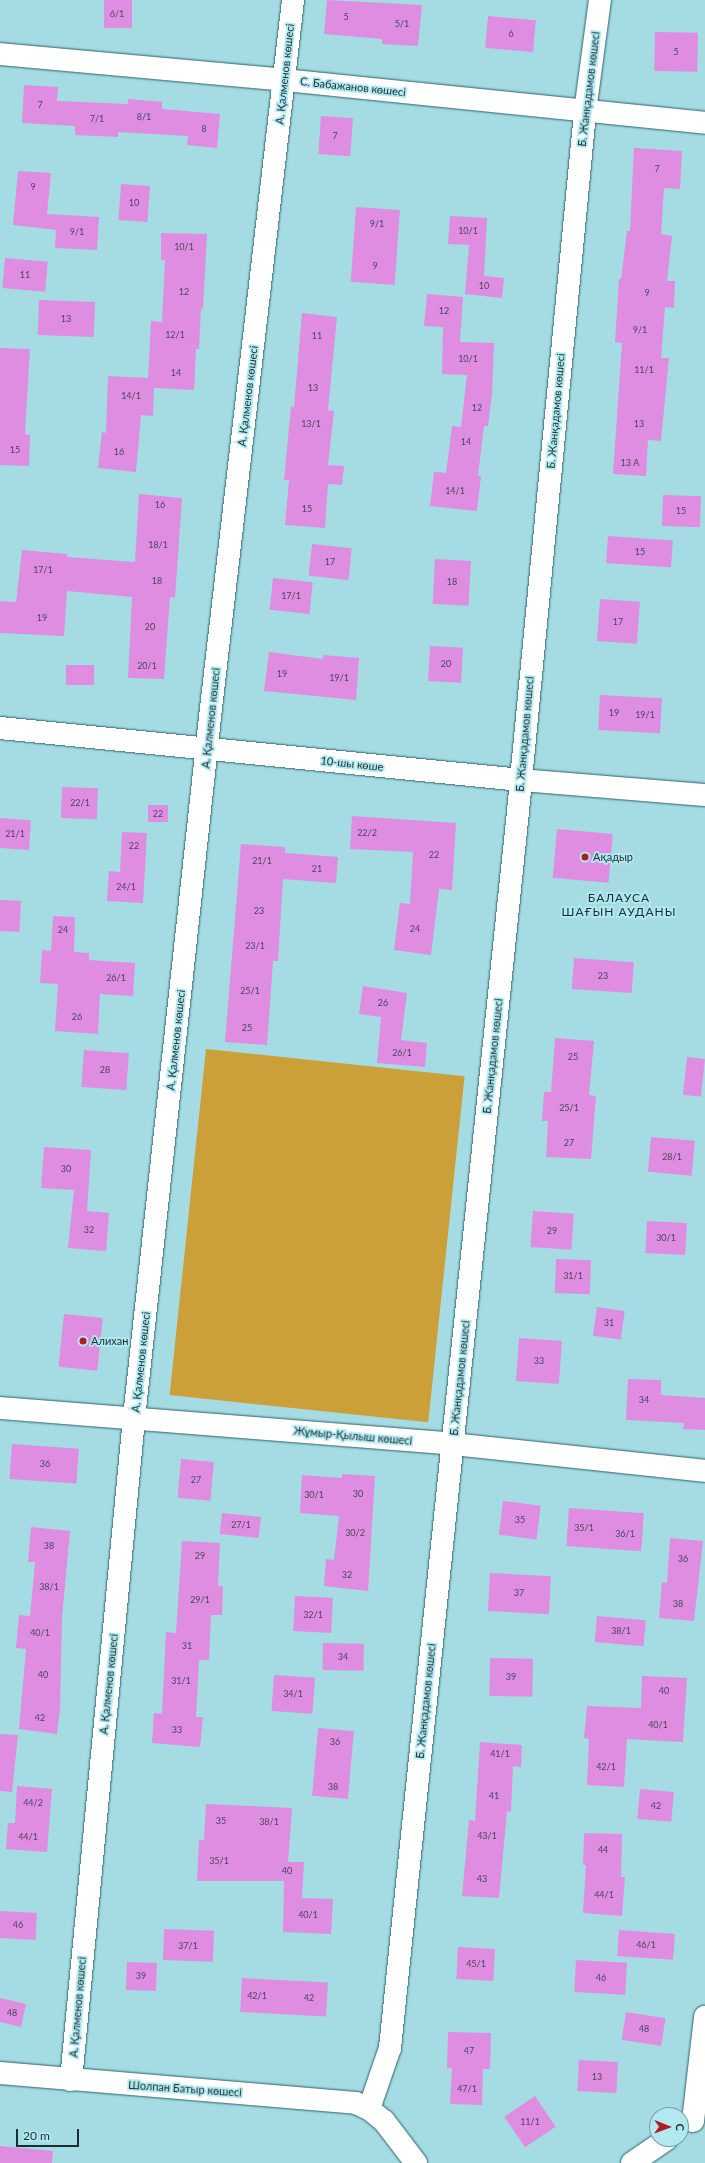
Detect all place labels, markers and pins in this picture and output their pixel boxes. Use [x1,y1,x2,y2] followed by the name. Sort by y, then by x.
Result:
[593,850,633,864] place label: Ақадыр
[580,852,590,862] marker: Ақадыр
[91,1334,128,1348] place label: Алихан
[78,1336,88,1346] marker: Алихан

